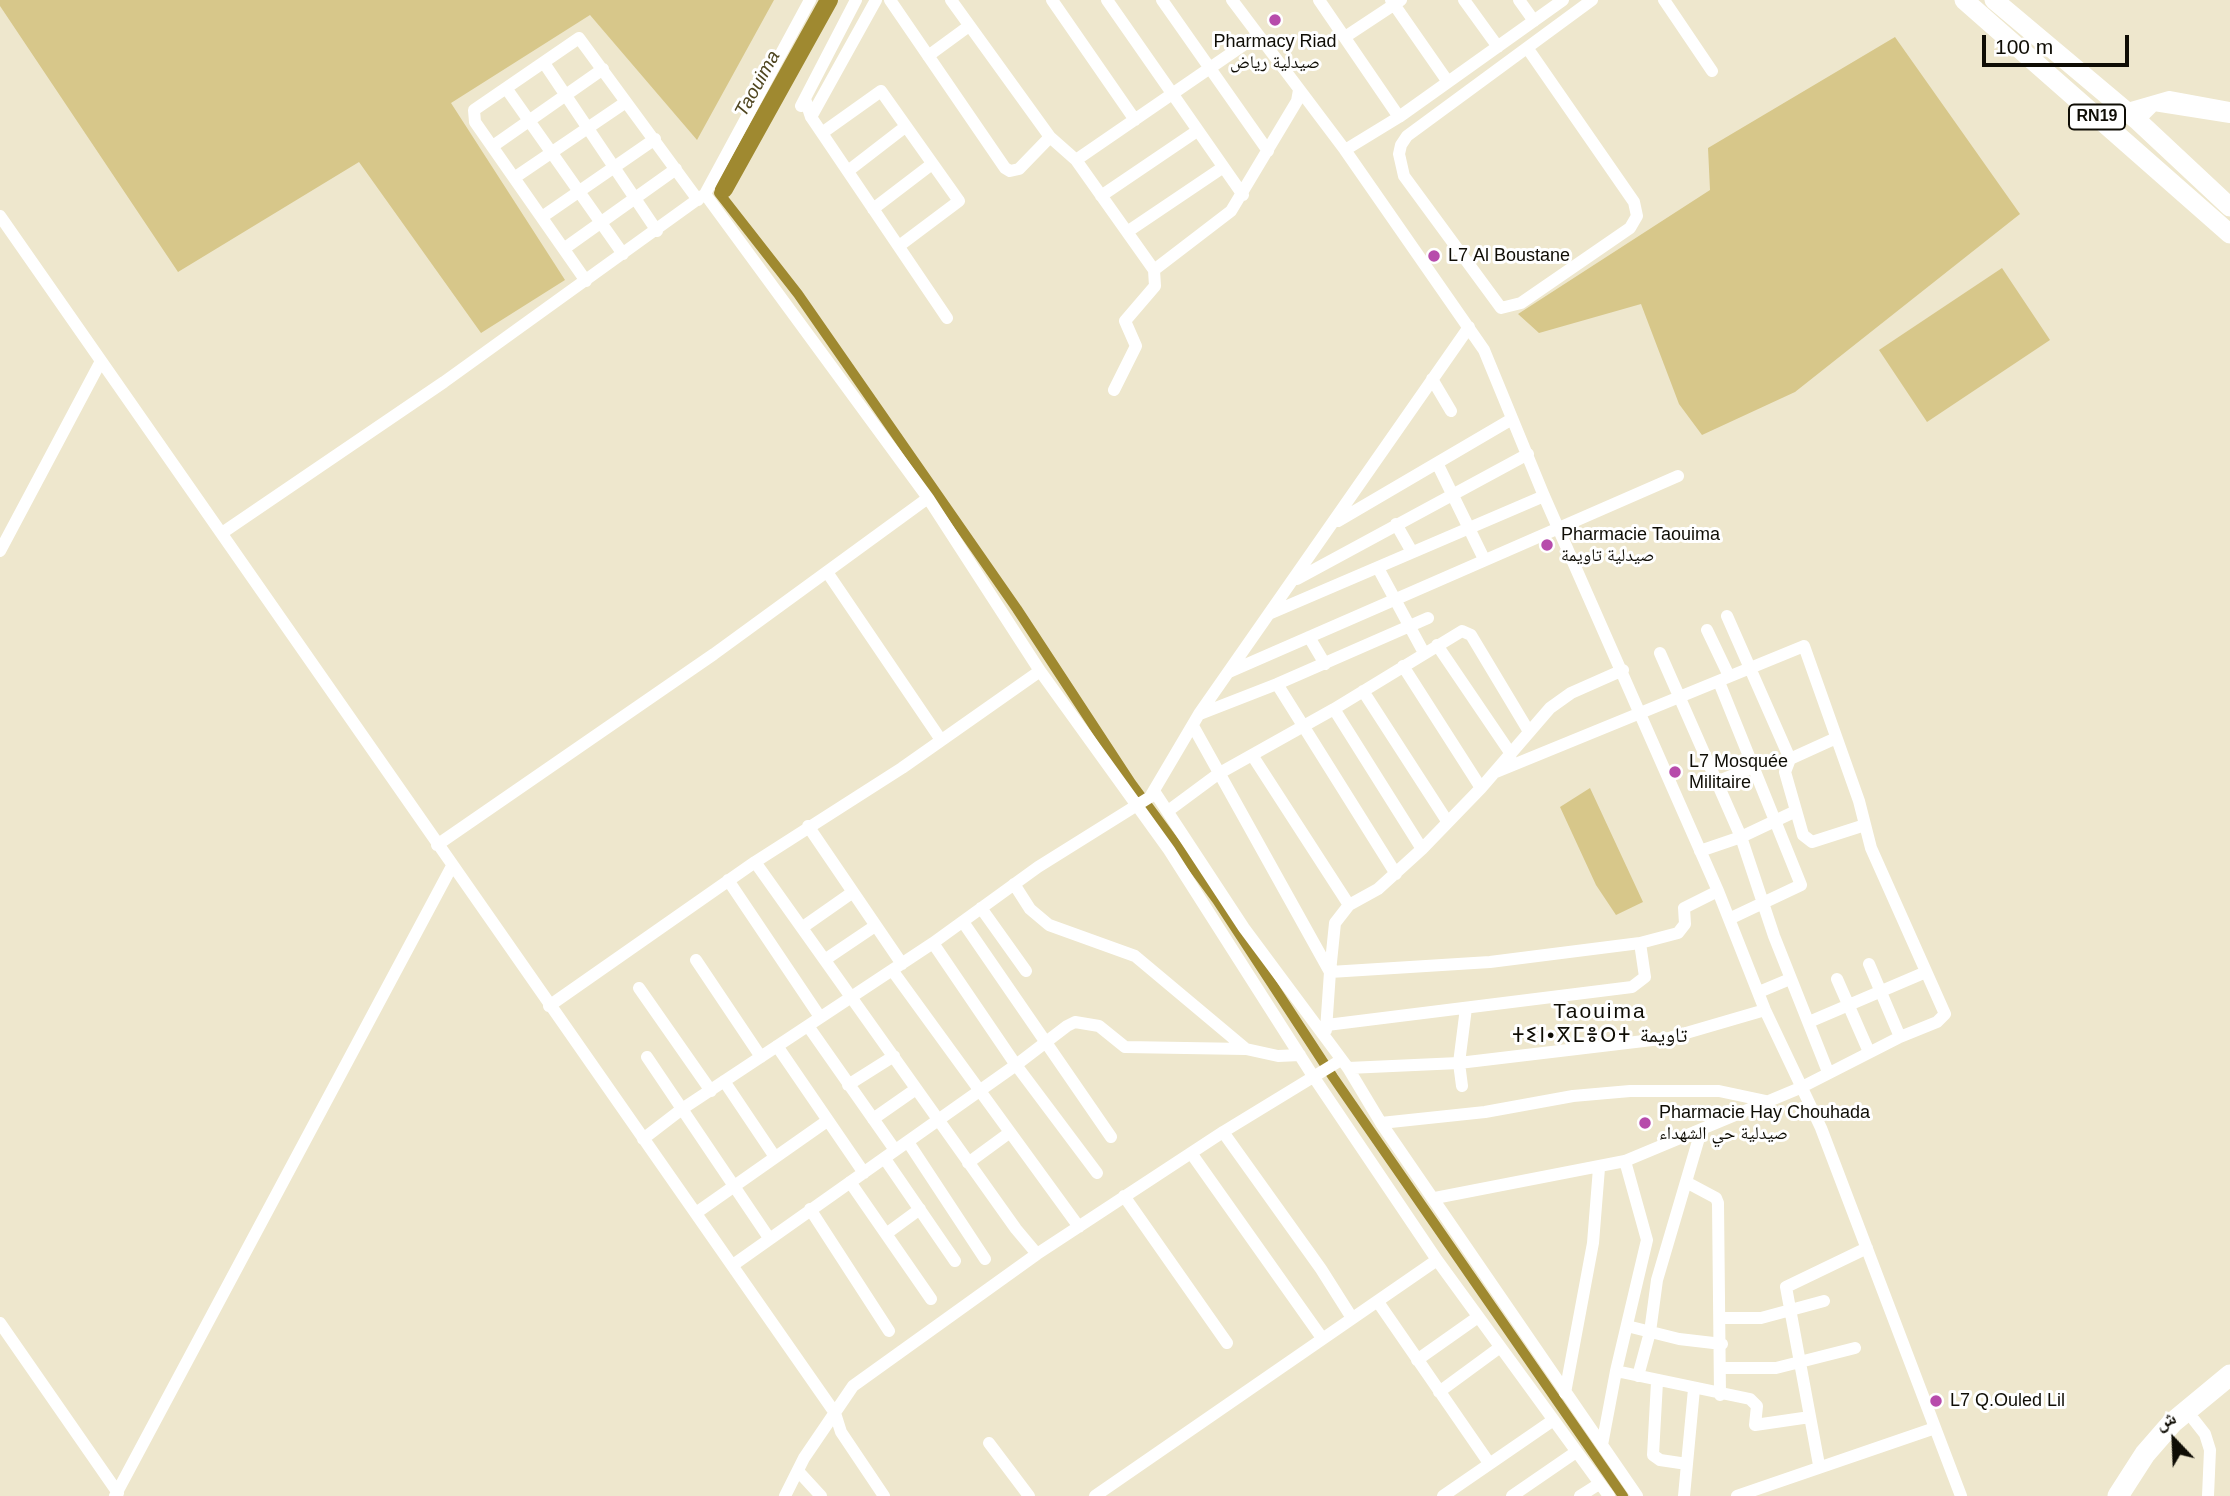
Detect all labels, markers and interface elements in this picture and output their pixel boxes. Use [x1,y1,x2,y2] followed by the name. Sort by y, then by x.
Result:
[1267,12,1283,28] marker: Pharmacy Riad صيدلية رياض
[1985,21,2132,65] scale bar
[1213,31,1337,74] place label: Pharmacy Riad صيدلية رياض
[1995,35,2053,58] text: 100 m
[731,47,785,121] water label: Taouima
[2069,105,2125,130] road number: RN19
[1448,245,1570,267] place label: L7 Al Boustane
[1426,248,1442,264] marker: L7 Al Boustane
[1561,524,1720,566] place label: Pharmacie Taouima صيدلية تاويمة
[1539,537,1555,553] marker: Pharmacie Taouima صيدلية تاويمة
[1689,751,1788,794] place label: L7 Mosquée Militaire
[1667,764,1683,780] marker: L7 Mosquée Militaire
[1523,999,1677,1049] district label: Taouima ⵜⵉⵏ•ⴳⵎⴻⵔⵜ تاويمة
[1659,1102,1870,1144] place label: Pharmacie Hay Chouhada صيدلية حي الشهداء
[1637,1115,1653,1131] marker: Pharmacie Hay Chouhada صيدلية حي الشهداء
[1950,1390,2065,1412] place label: L7 Q.Ouled Lil
[1928,1393,1944,1409] marker: L7 Q.Ouled Lil
[2139,1405,2209,1475] north arrow
[2152,1407,2179,1434] text: ش

